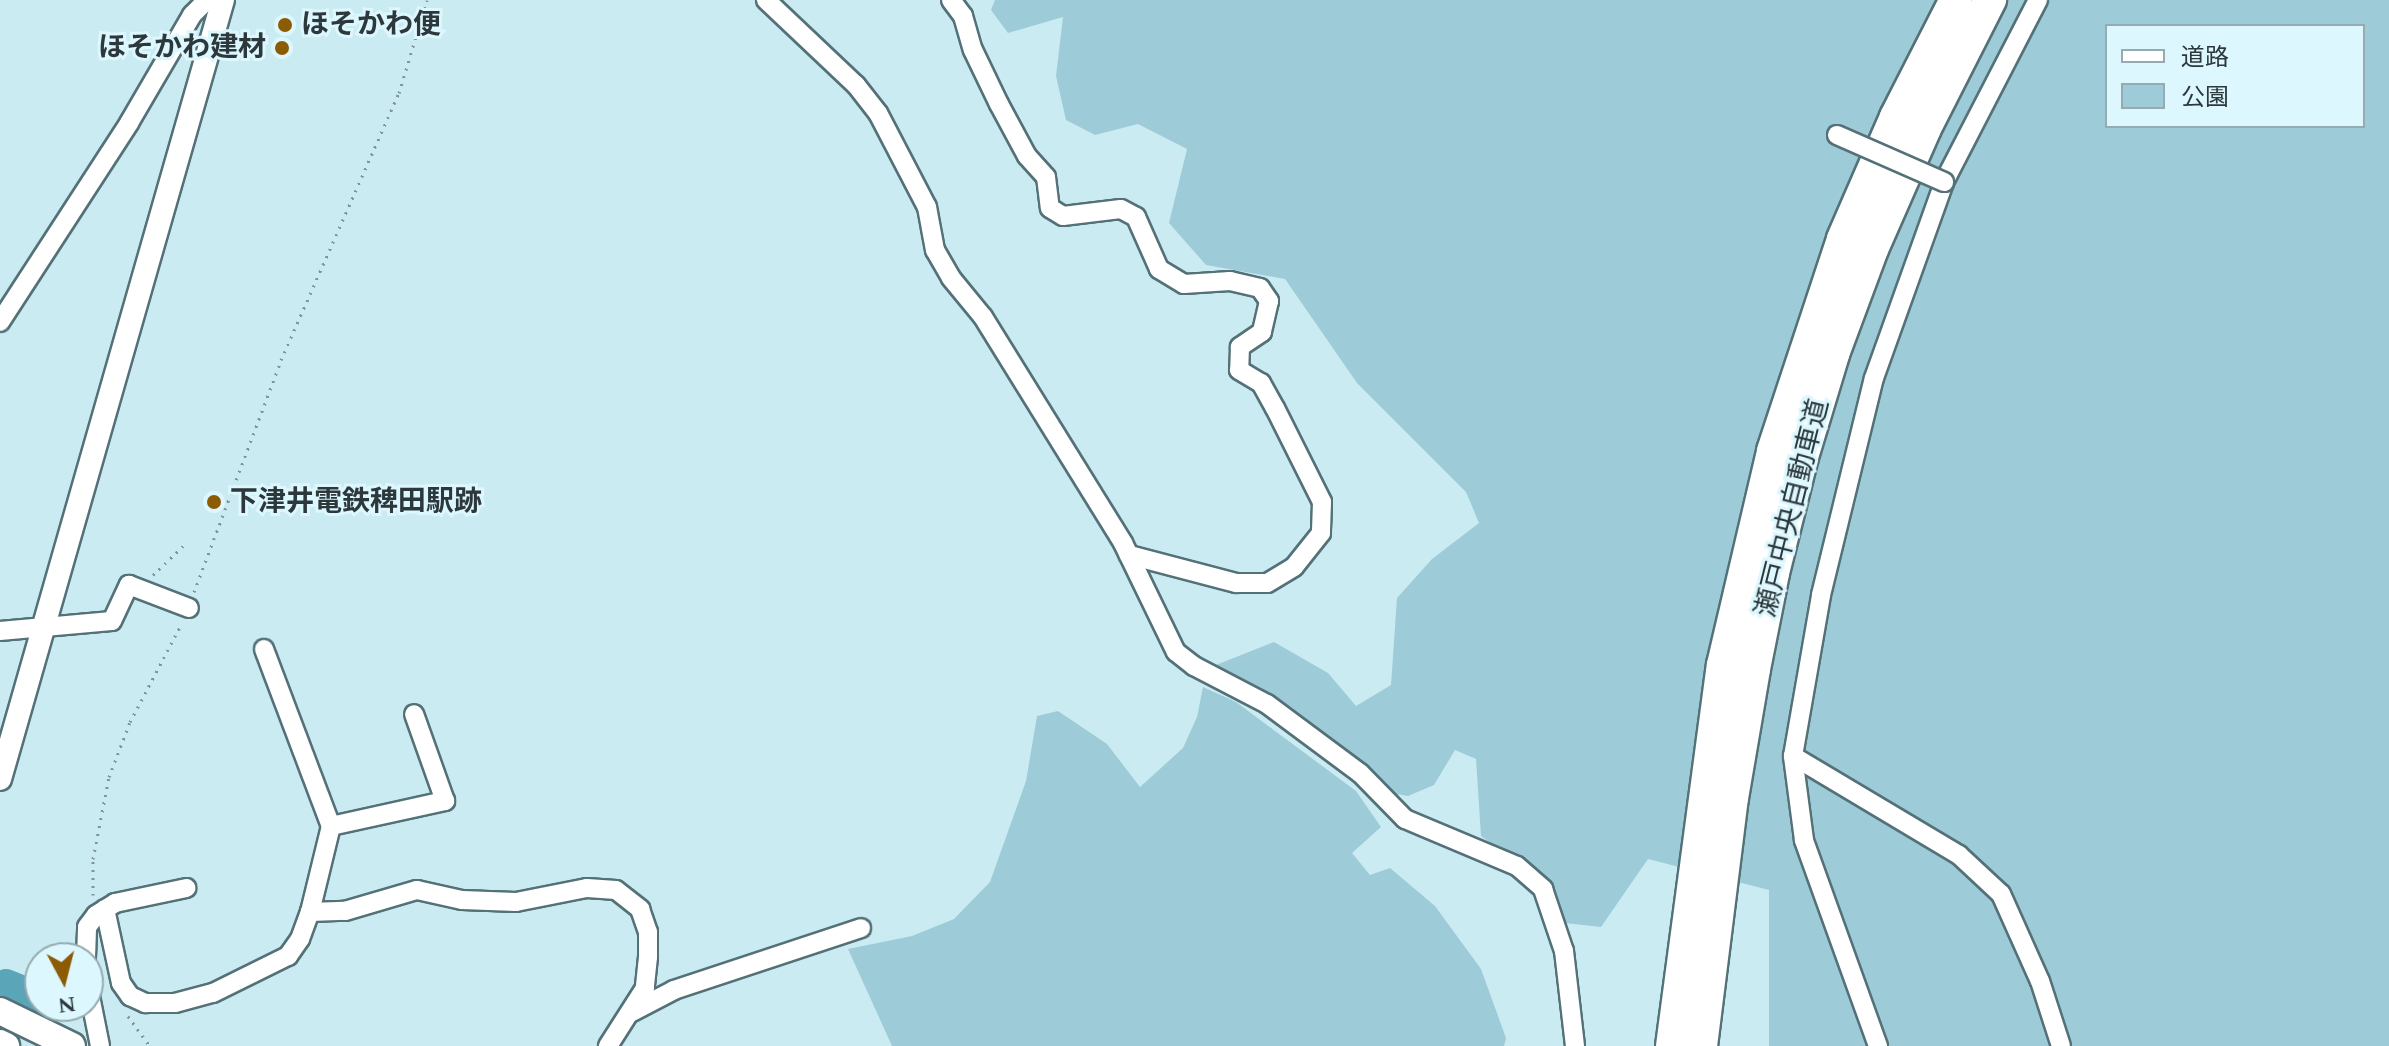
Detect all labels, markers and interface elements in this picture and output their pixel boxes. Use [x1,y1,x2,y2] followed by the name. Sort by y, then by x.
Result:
[301,8,441,42] place label: ほそかわ便
[276,16,294,34] marker: ほそかわ便
[2105,24,2365,128] legend
[98,31,266,65] place label: ほそかわ建材
[273,39,291,57] marker: ほそかわ建材
[2181,40,2229,76] text: 道路
[2181,80,2229,116] text: 公園
[1750,395,1836,621] street label: 瀬戸中央自動車道
[230,485,482,519] place label: 下津井電鉄稗田駅跡
[205,493,223,511] marker: 下津井電鉄稗田駅跡
[24,942,104,1022] north arrow
[56,987,78,1022] text: N

